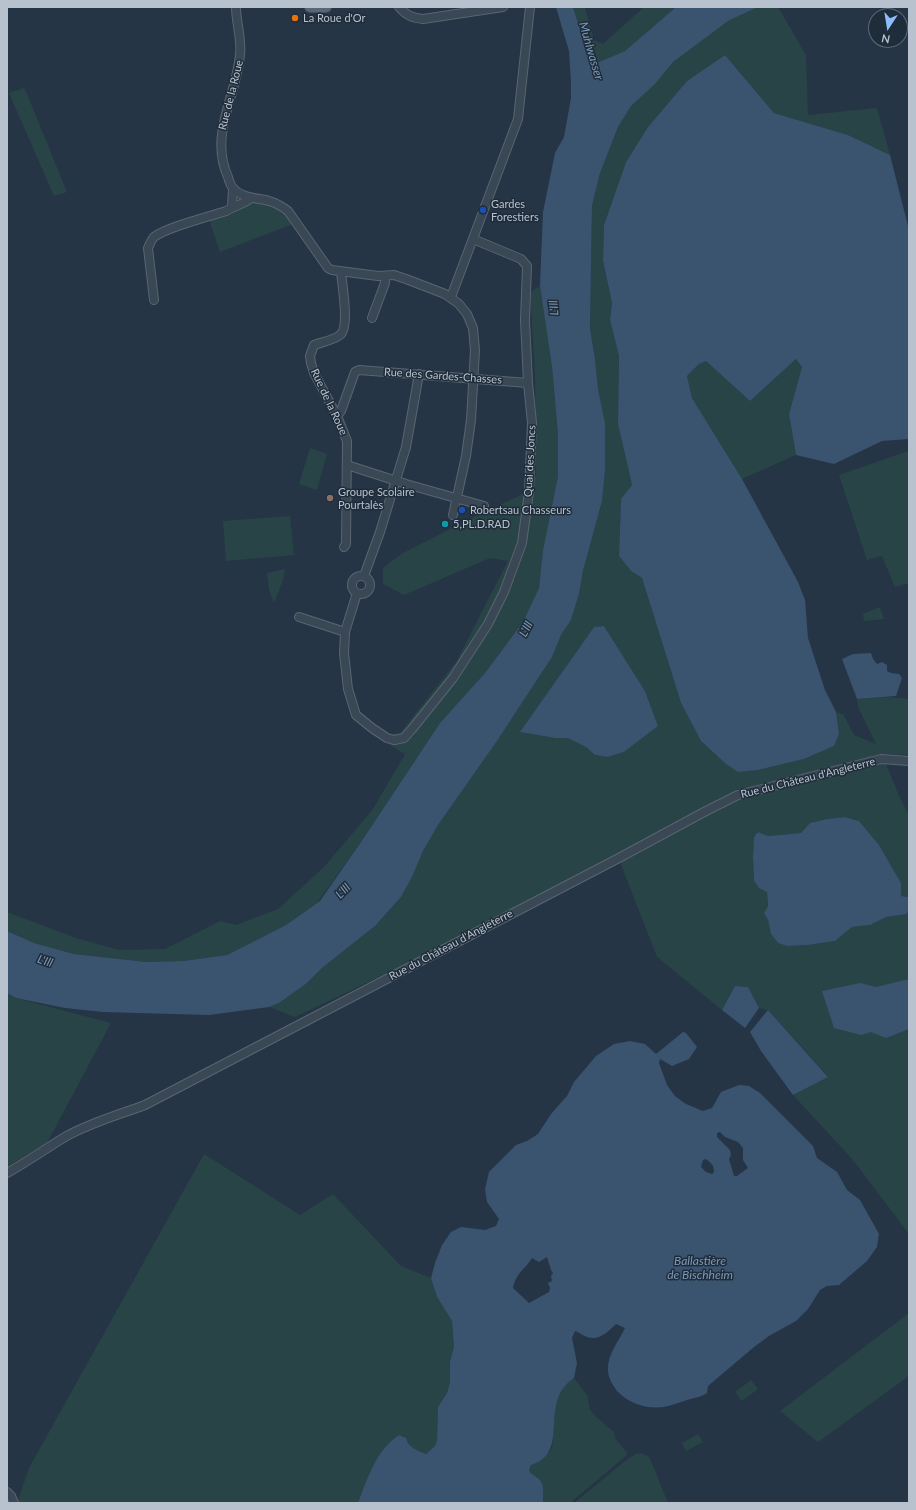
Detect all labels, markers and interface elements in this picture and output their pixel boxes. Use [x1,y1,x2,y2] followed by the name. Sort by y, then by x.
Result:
[868,8,908,48] north arrow
[303,11,366,25] place label: La Roue d'Or
[290,13,300,23] marker: La Roue d'Or
[576,20,606,82] water label: Muhlwasser
[880,32,891,46] text: N
[216,59,246,131] street label: Rue de la Roue
[491,197,539,223] place label: Gardes Forestiers
[478,205,488,215] marker: Gardes Forestiers
[546,300,562,316] water label: L'Ill
[384,365,502,387] street label: Rue des Gardes-Chasses
[308,367,350,437] street label: Rue de la Roue
[522,425,538,497] street label: Quai des Joncs
[338,485,414,511] place label: Groupe Scolaire Pourtalès
[325,493,335,503] marker: Groupe Scolaire Pourtalès
[470,503,571,517] place label: Robertsau Chasseurs
[457,505,467,515] marker: Robertsau Chasseurs
[453,517,510,531] place label: 5,PL.D.RAD
[440,519,450,529] marker: 5,PL.D.RAD
[516,619,536,639] water label: L'Ill
[739,755,877,801] street label: Rue du Château d'Angleterre
[332,880,354,902] water label: L'Ill
[387,907,515,983] street label: Rue du Château d'Angleterre
[35,952,55,970] water label: L'Ill
[667,1254,733,1282] water label: Ballastière de Bischheim

